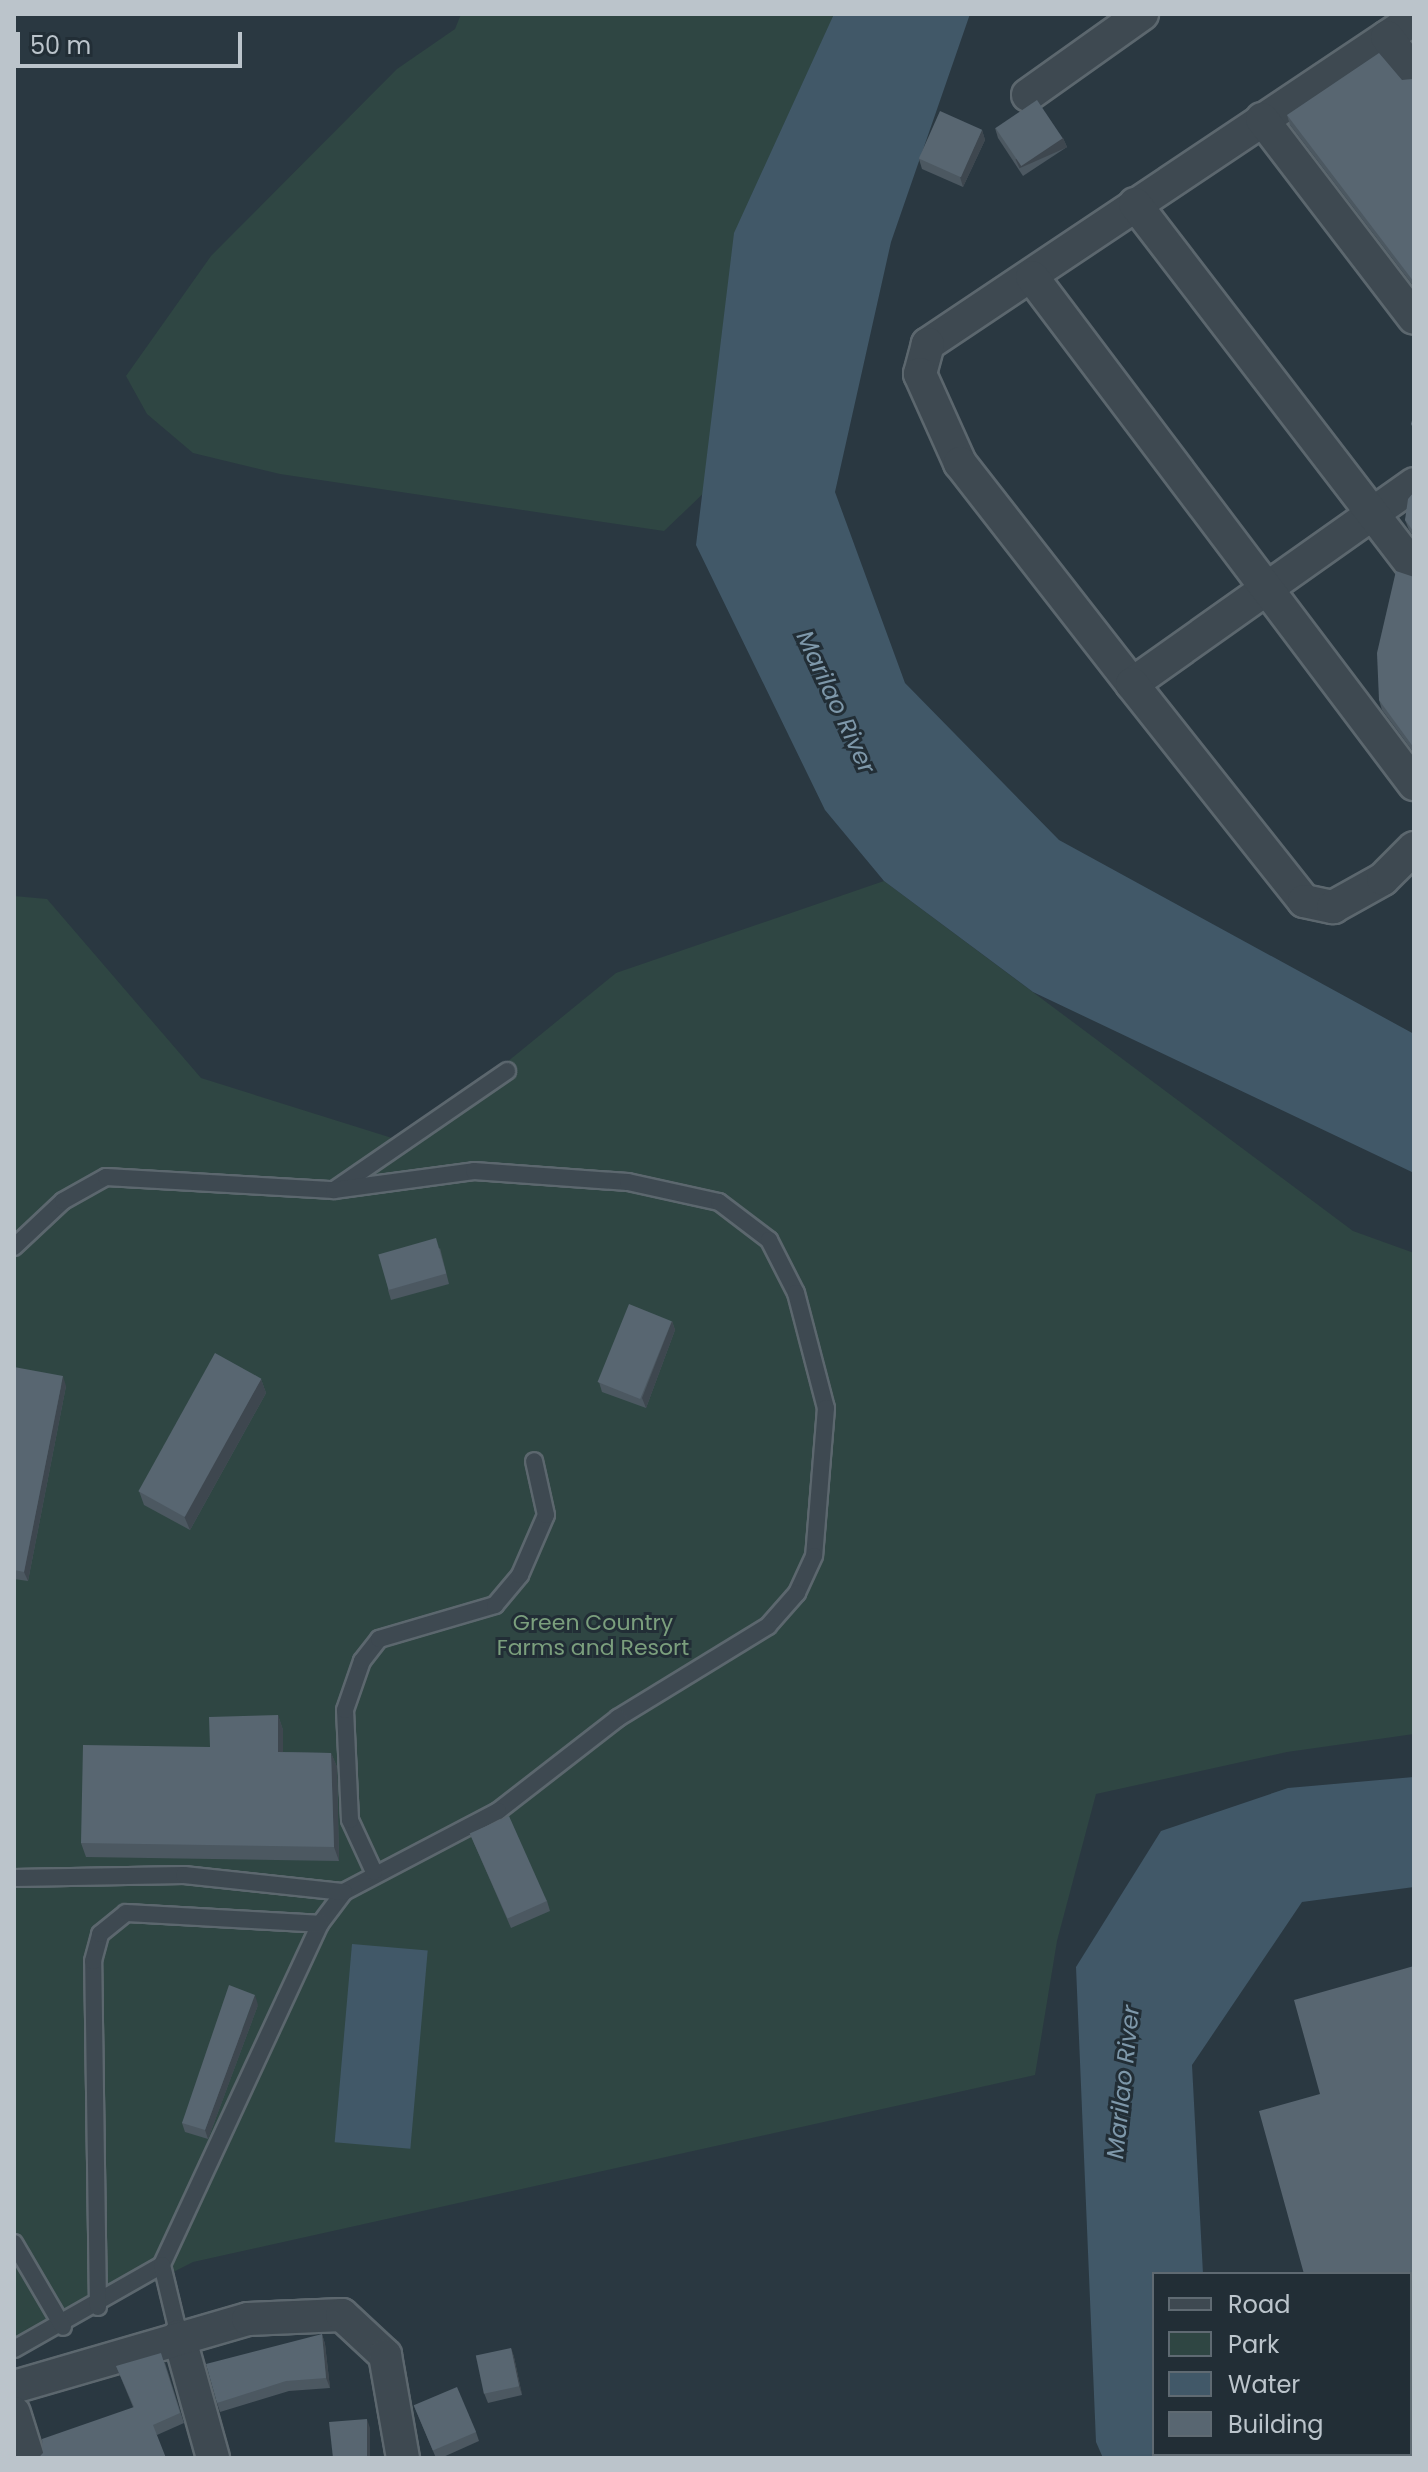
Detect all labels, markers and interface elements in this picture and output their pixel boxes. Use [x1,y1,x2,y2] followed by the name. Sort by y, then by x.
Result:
[20,16,246,66] scale bar
[30,29,91,62] text: 50 m
[790,626,882,778] water label: Marilao River
[497,1609,689,1660] park label: Green Country Farms and Resort
[1101,2004,1145,2160] water label: Marilao River
[1152,2272,1412,2456] legend
[1228,2288,1290,2321] text: Road
[1228,2328,1279,2361] text: Park
[1228,2368,1300,2401] text: Water
[1228,2408,1324,2441] text: Building

